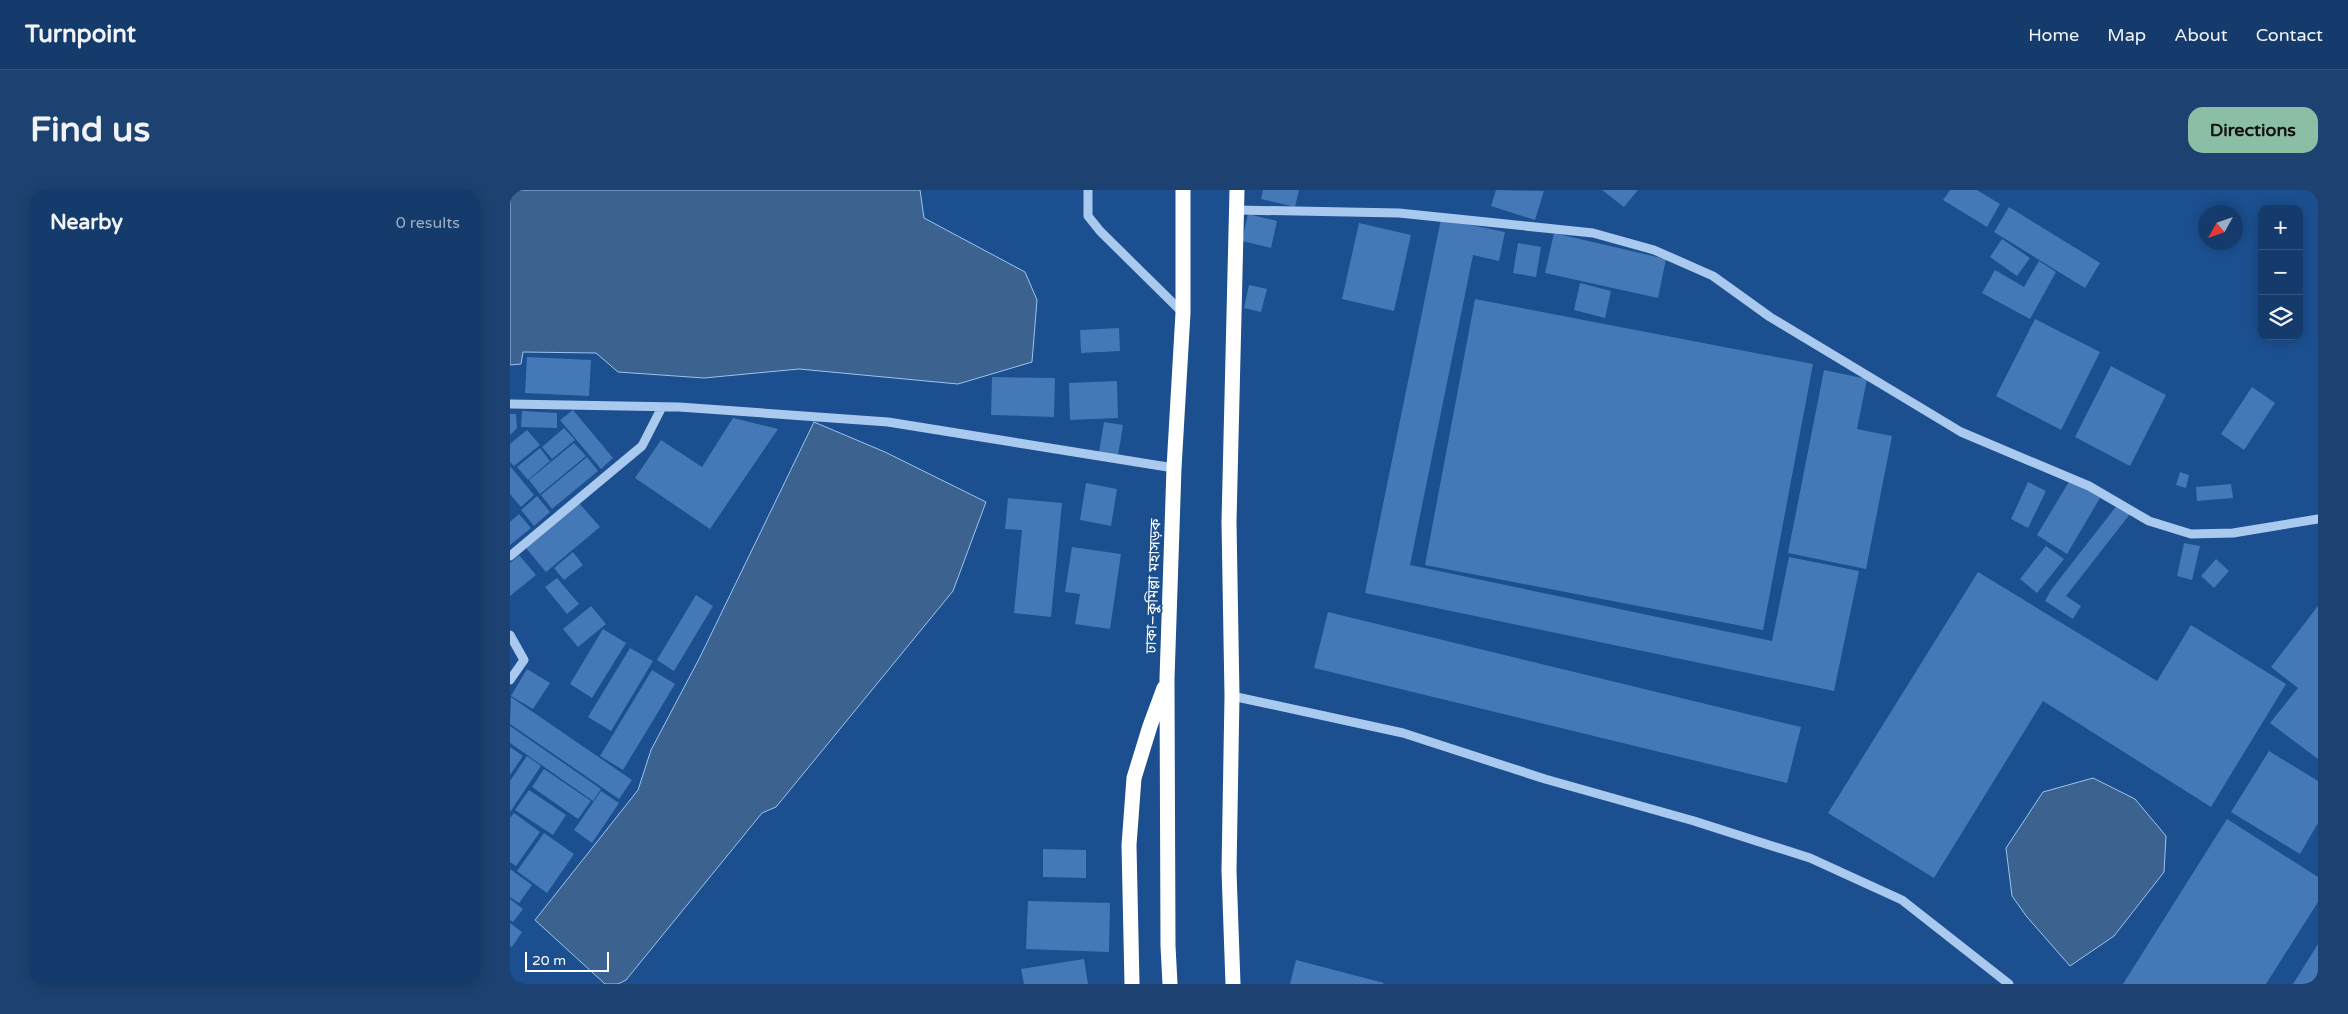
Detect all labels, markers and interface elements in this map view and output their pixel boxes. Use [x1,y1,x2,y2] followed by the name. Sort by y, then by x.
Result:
[25,20,136,49] text: Turnpoint
[2028,24,2079,46] text: Home
[2107,24,2146,46] text: Map
[2174,24,2228,46] text: About
[2256,24,2323,46] text: Contact
[2188,107,2318,153] button: Directions
[30,109,150,151] text: Find us
[2198,205,2243,250] north arrow
[2258,205,2303,340] map controls
[2258,205,2303,250] button: +
[50,210,123,235] text: Nearby
[396,213,460,233] text: 0 results
[2258,250,2303,295] button: −
[2258,295,2303,340] button: layers
[1142,517,1164,655] street label: ঢাকা–কুমিল্লা মহাসড়ক
[525,949,609,972] scale bar
[532,952,566,969] text: 20 m

